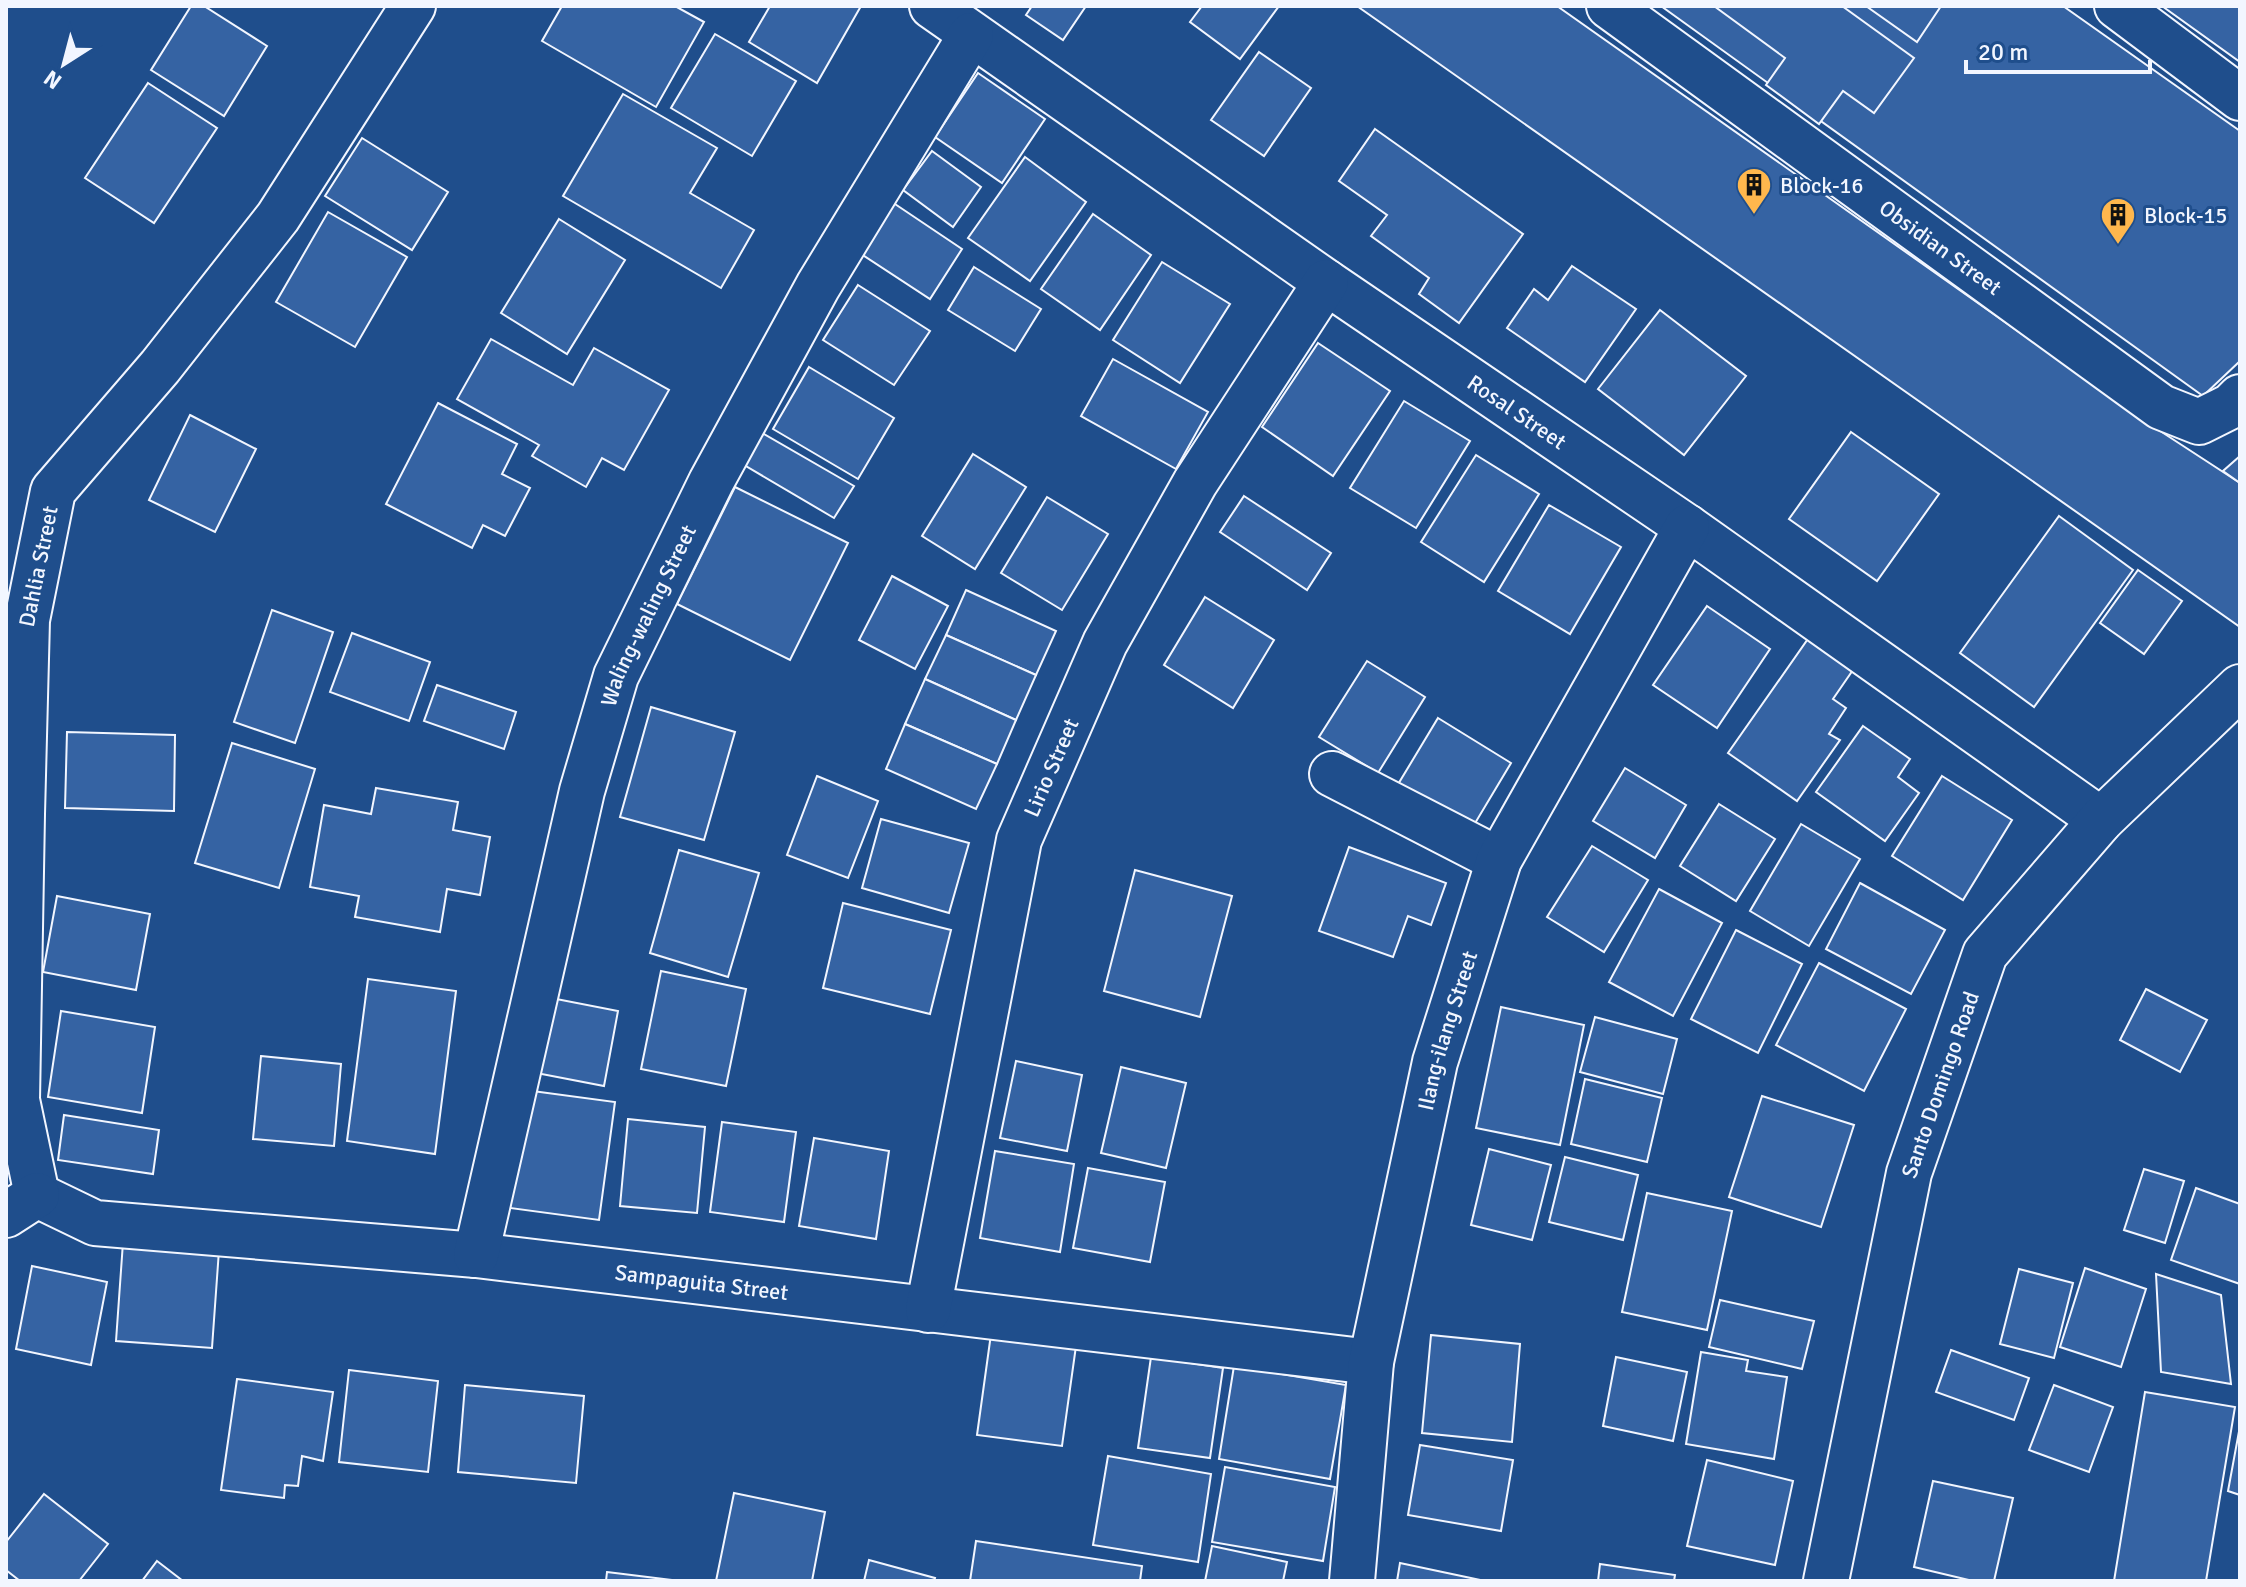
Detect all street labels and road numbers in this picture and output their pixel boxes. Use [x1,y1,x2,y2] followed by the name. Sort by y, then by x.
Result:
[1874,194,2007,301] street label: Obsidian Street
[1462,369,1572,455] street label: Rosal Street
[13,503,64,629] street label: Dahlia Street
[595,520,702,709] street label: Waling-waling Street
[1018,714,1085,821] street label: Lirio Street
[1412,947,1483,1113] street label: Ilang-ilang Street
[1895,988,1985,1181] street label: Santo Domingo Road
[614,1259,790,1306] street label: Sampaguita Street

